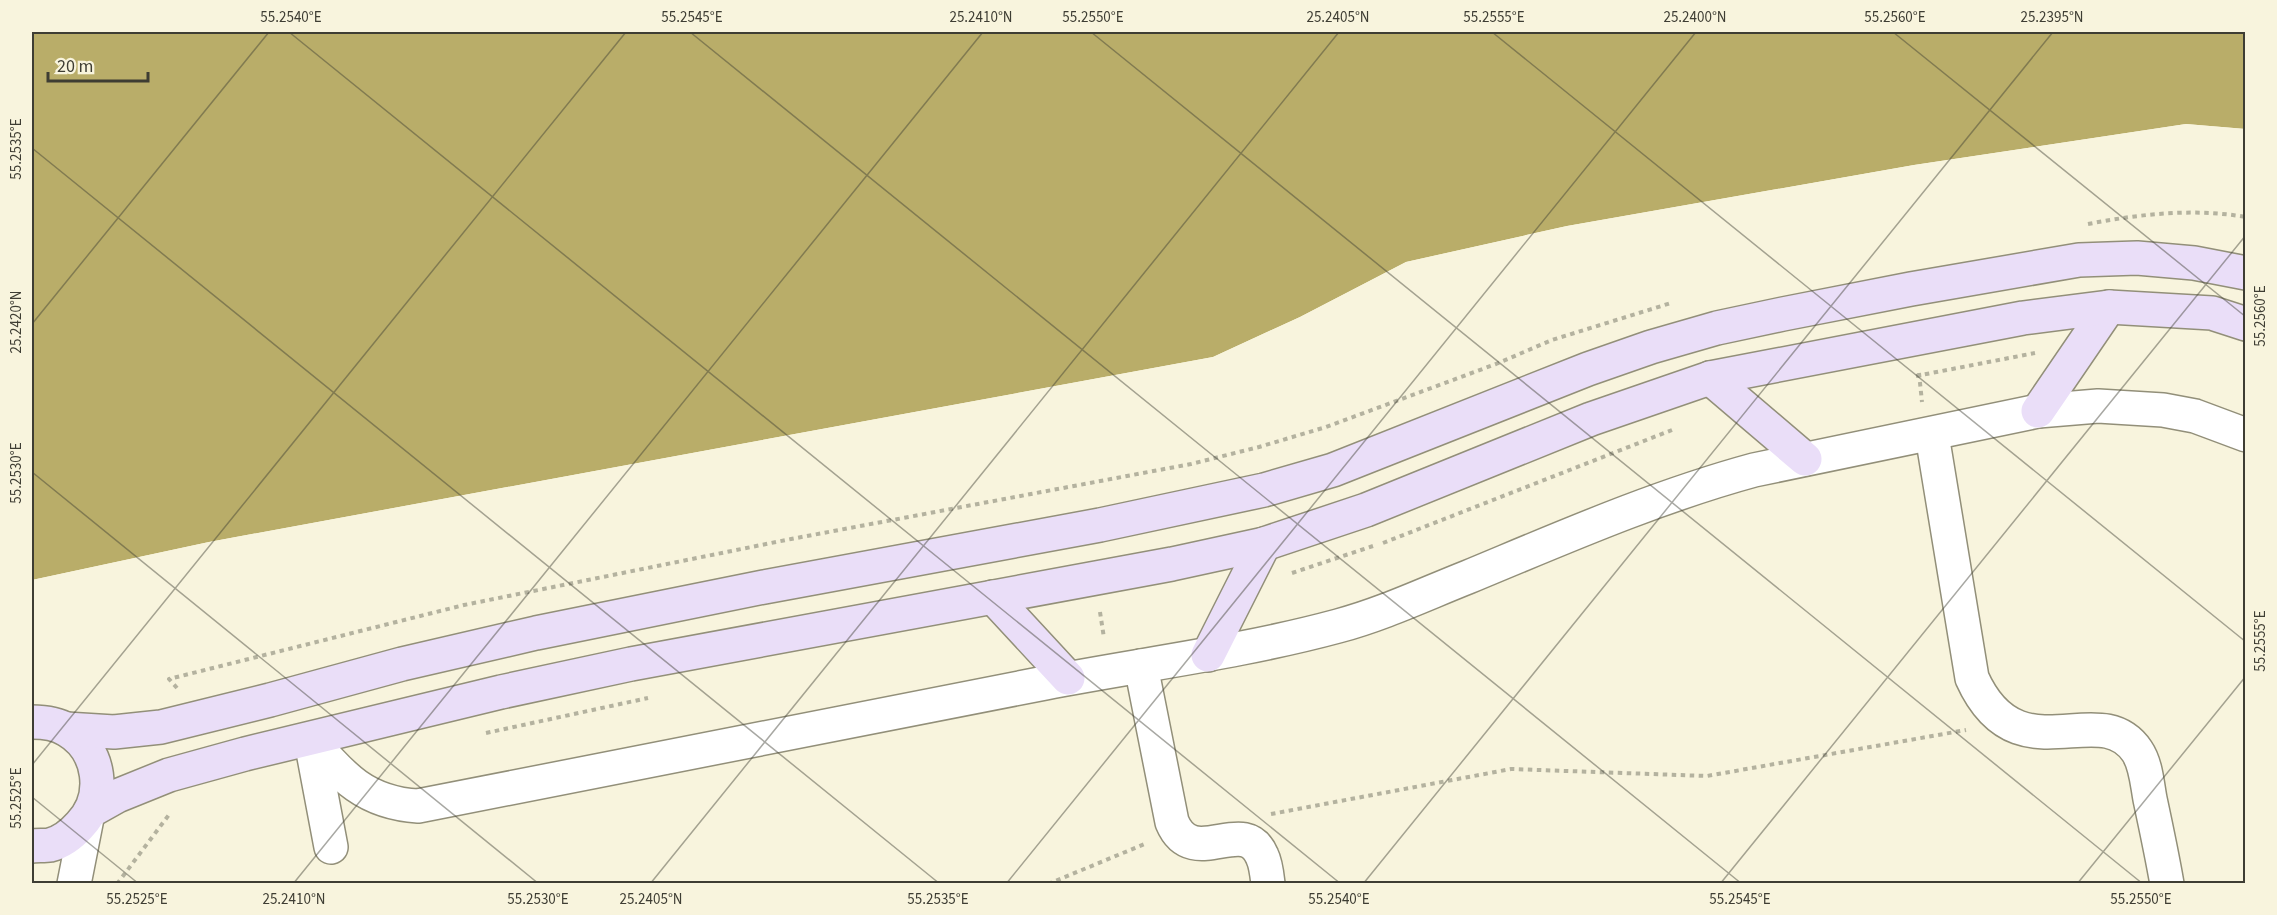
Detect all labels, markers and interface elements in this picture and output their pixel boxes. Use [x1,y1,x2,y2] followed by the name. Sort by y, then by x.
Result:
[260,7,322,28] text: 55.2540°E
[661,7,723,28] text: 55.2545°E
[949,7,1013,28] text: 25.2410°N
[1062,7,1124,28] text: 55.2550°E
[1306,7,1370,28] text: 25.2405°N
[1463,7,1525,28] text: 55.2555°E
[1663,7,1727,28] text: 25.2400°N
[1864,7,1926,28] text: 55.2560°E
[2020,7,2084,28] text: 25.2395°N
[48,45,148,83] scale bar
[57,54,93,79] text: 20 m
[6,118,27,180] text: 55.2535°E
[2250,285,2271,347] text: 55.2560°E
[6,290,27,354] text: 25.2420°N
[6,442,27,504] text: 55.2530°E
[2250,610,2271,672] text: 55.2555°E
[6,767,27,829] text: 55.2525°E
[106,889,168,910] text: 55.2525°E
[262,889,326,910] text: 25.2410°N
[507,889,569,910] text: 55.2530°E
[619,889,683,910] text: 25.2405°N
[907,889,969,910] text: 55.2535°E
[1308,889,1370,910] text: 55.2540°E
[1709,889,1771,910] text: 55.2545°E
[2110,889,2172,910] text: 55.2550°E

